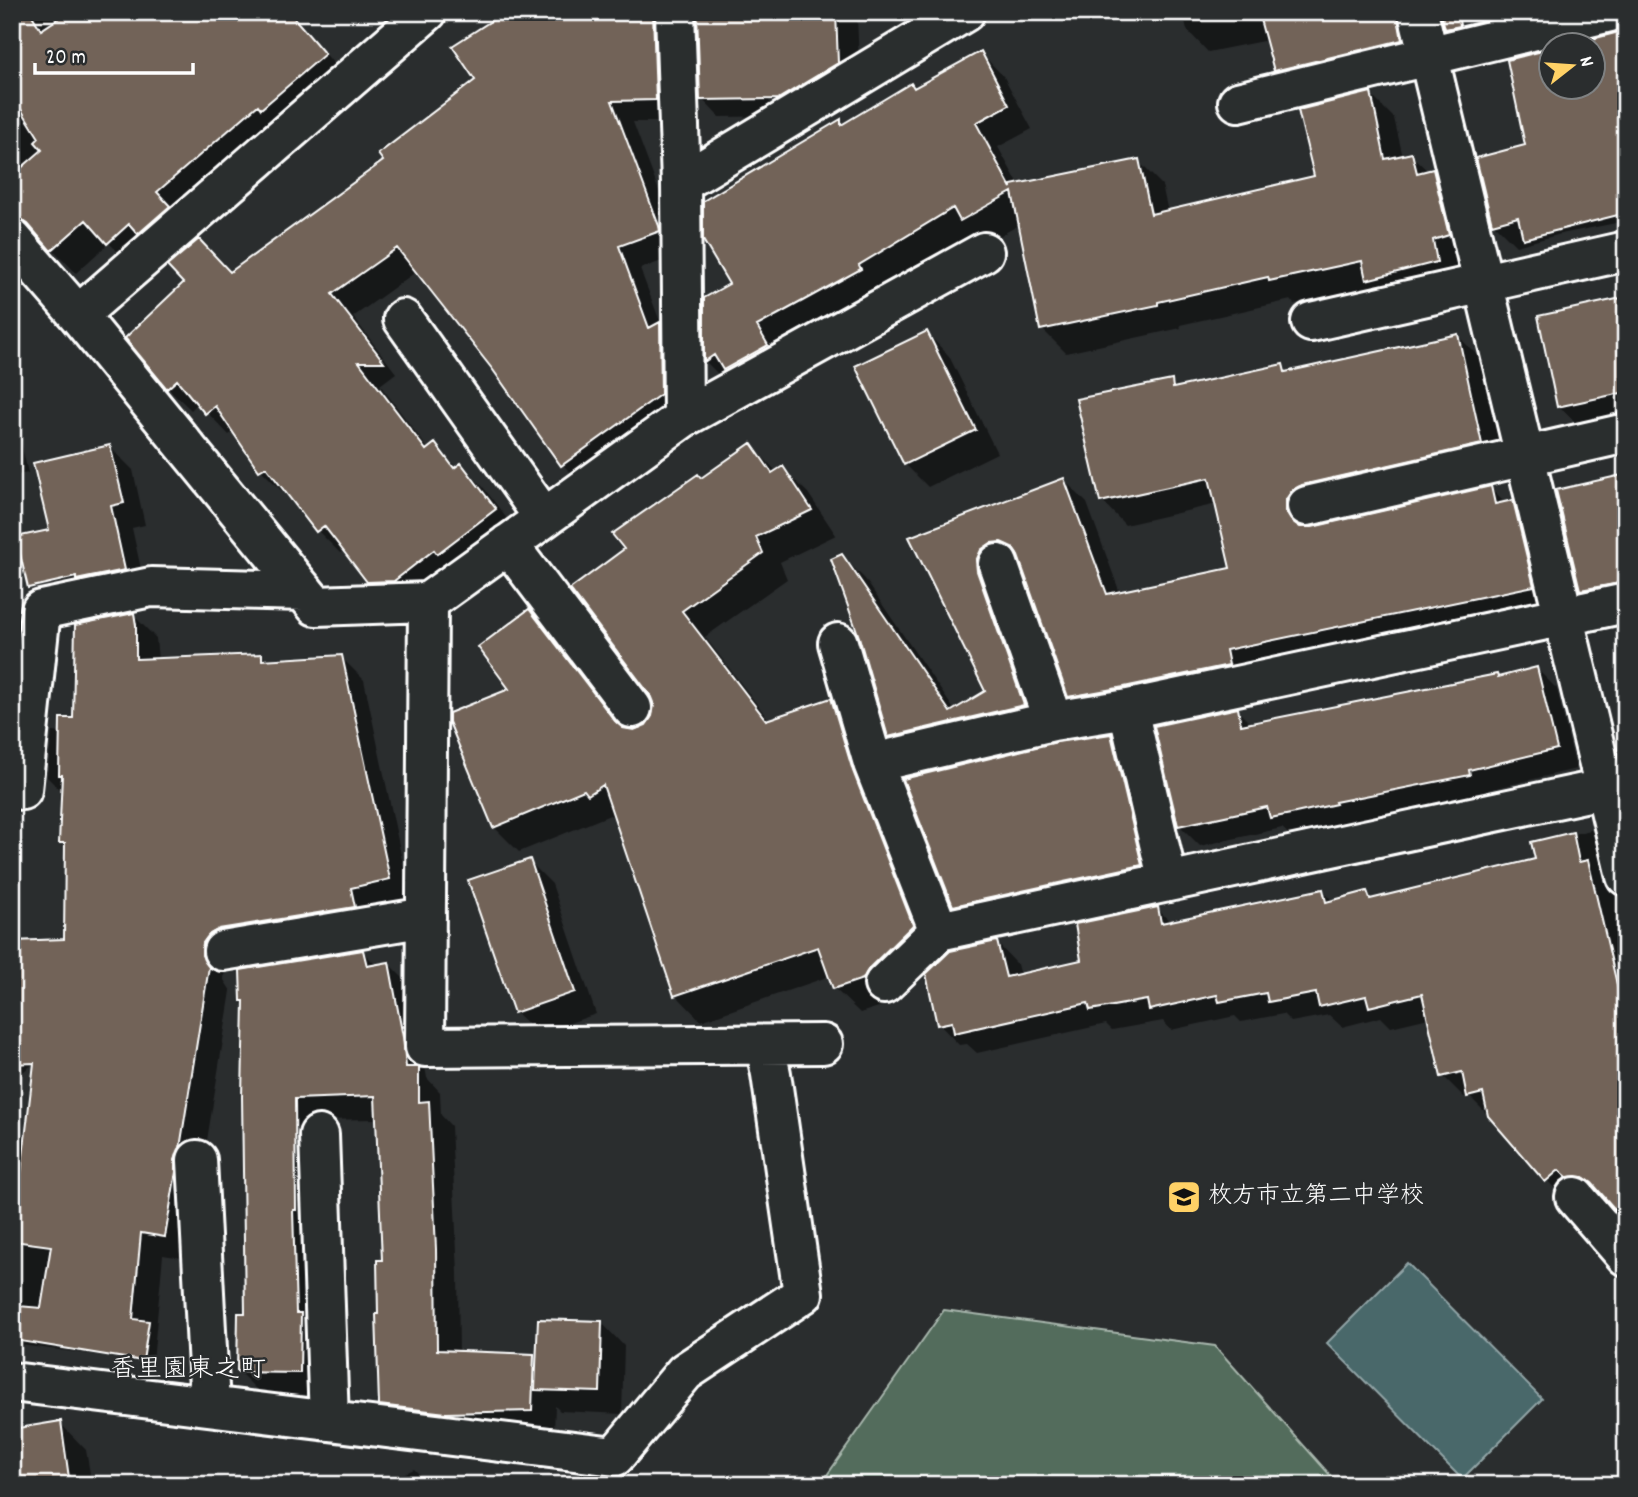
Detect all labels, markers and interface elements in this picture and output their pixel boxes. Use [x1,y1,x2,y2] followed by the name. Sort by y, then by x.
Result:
[35,32,192,76] scale bar
[1536,32,1606,102] north arrow
[46,44,86,74] text: 20 m
[1571,54,1599,70] text: N
[1165,1178,1203,1216] school or university icon: 枚方市立第二中学校
[1208,1180,1424,1214] place label: 枚方市立第二中学校
[110,1352,266,1389] district label: 香里園東之町

